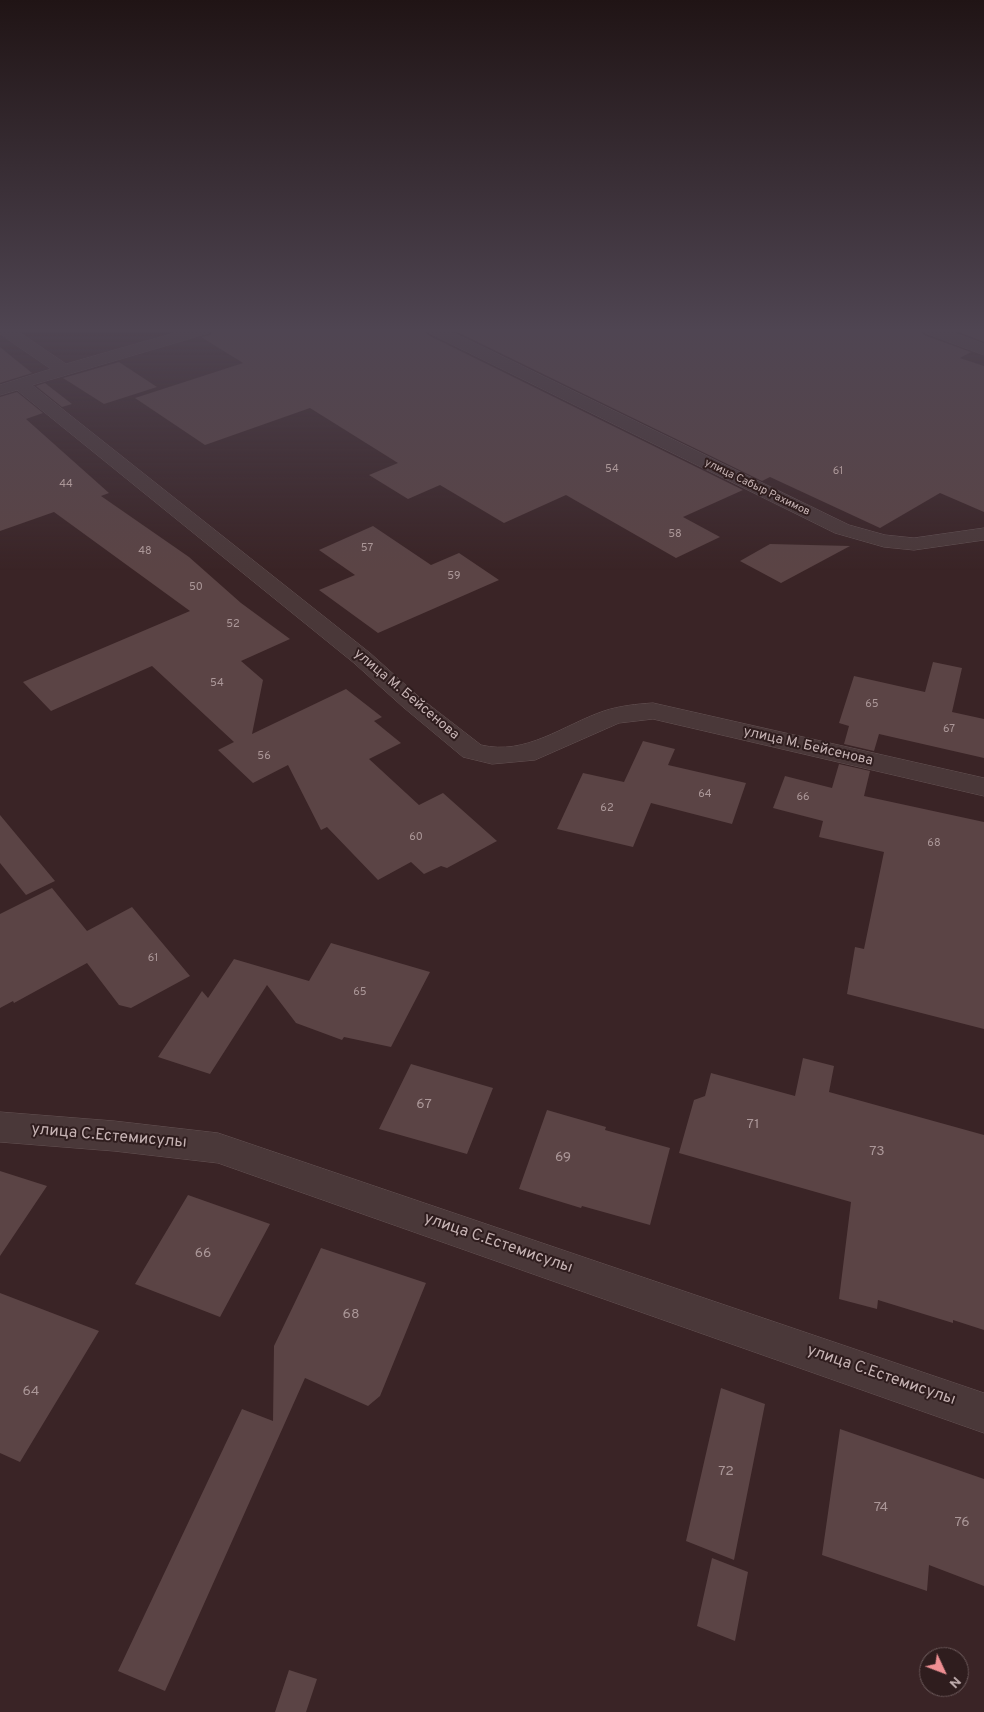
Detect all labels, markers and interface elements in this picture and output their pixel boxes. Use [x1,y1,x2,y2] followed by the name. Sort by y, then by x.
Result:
[702,457,812,519] street label: улица Сабыр Рахимов
[605,463,619,477] house number: 54
[833,465,843,479] house number: 61
[59,478,73,492] house number: 44
[668,528,682,542] house number: 58
[361,542,373,556] house number: 57
[138,545,152,559] house number: 48
[447,570,461,584] house number: 59
[189,581,203,595] house number: 50
[226,618,240,632] house number: 52
[350,646,462,744] street label: улица М. Бейсенова
[210,677,224,691] house number: 54
[865,698,879,712] house number: 65
[943,723,955,737] house number: 67
[742,724,874,770] street label: улица М. Бейсенова
[257,750,271,764] house number: 56
[698,788,712,802] house number: 64
[796,791,810,805] house number: 66
[600,802,614,816] house number: 62
[409,831,423,845] house number: 60
[927,837,941,851] house number: 68
[148,952,158,966] house number: 61
[353,986,367,1000] house number: 65
[416,1097,432,1113] house number: 67
[747,1117,759,1133] house number: 71
[30,1121,188,1153] street label: улица С.Естемисулы
[869,1144,885,1160] house number: 73
[555,1150,571,1166] house number: 69
[421,1210,575,1278] street label: улица С.Естемисулы
[195,1246,211,1262] house number: 66
[343,1307,359,1323] house number: 68
[804,1342,958,1410] street label: улица С.Естемисулы
[22,1384,40,1400] house number: 64
[718,1464,734,1480] house number: 72
[874,1500,888,1516] house number: 74
[955,1515,969,1531] house number: 76
[919,1647,969,1697] north arrow
[945,1672,964,1691] text: N

